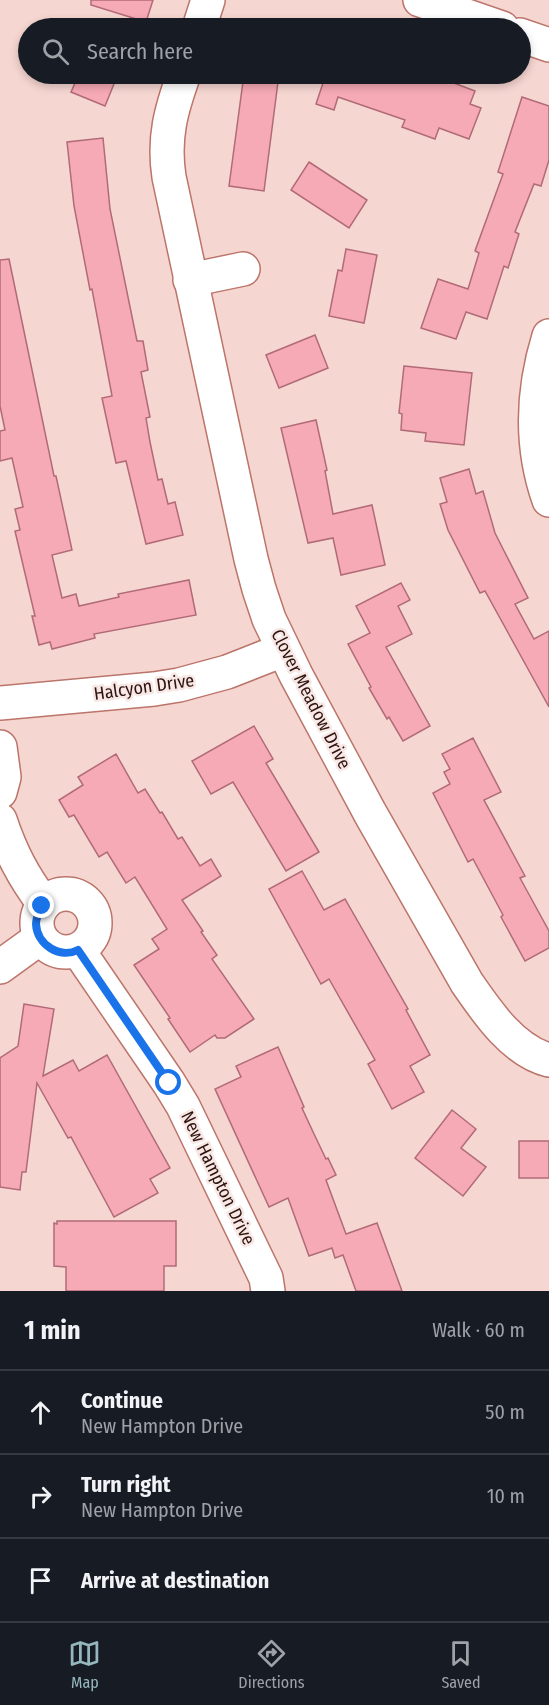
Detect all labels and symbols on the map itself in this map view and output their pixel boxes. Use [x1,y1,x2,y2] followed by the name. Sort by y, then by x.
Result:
[266,625,356,773] street label: Clover Meadow Drive
[92,669,196,705] street label: Halcyon Drive
[28,892,54,918] route end
[155,1069,181,1095] route start
[176,1108,260,1248] street label: New Hampton Drive

